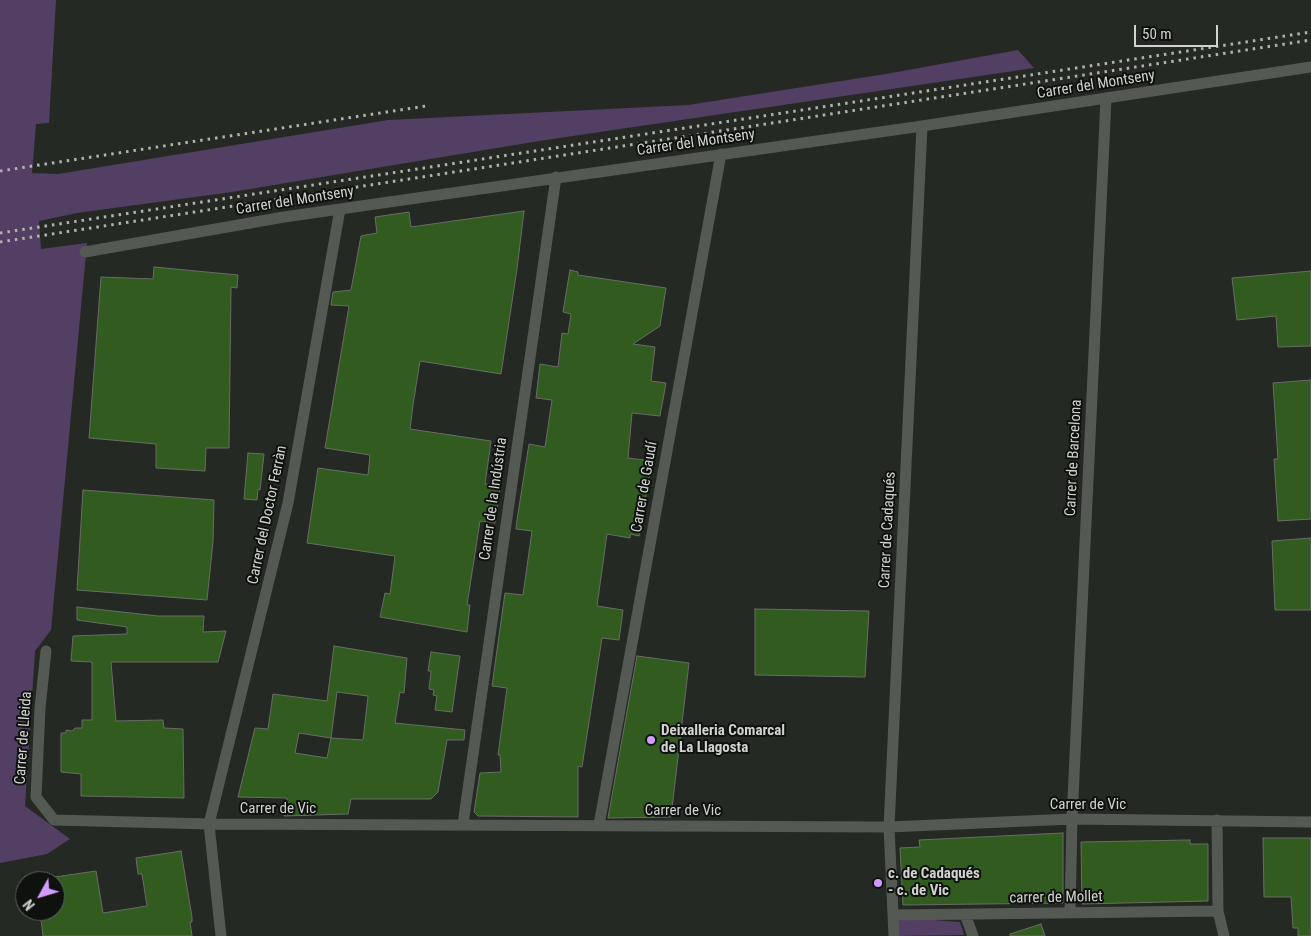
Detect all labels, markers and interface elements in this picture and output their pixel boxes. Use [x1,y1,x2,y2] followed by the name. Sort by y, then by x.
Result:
[1136,15,1220,47] scale bar
[1142,25,1172,43] text: 50 m
[1036,67,1156,103] street label: Carrer del Montseny
[636,126,756,160] street label: Carrer del Montseny
[235,183,355,219] street label: Carrer del Montseny
[1062,399,1086,517] street label: Carrer de Barcelona
[476,436,512,562] street label: Carrer de la Indústria
[628,440,662,534] street label: Carrer de Gaudí
[245,444,291,586] street label: Carrer del Doctor Ferràn
[876,471,900,589] street label: Carrer de Cadaqués
[12,691,36,785] street label: Carrer de Lleida
[661,722,785,757] place label: Deixalleria Comarcal de La Llagosta
[645,734,657,746] marker: Deixalleria Comarcal de La Llagosta
[1050,796,1126,814] street label: Carrer de Vic
[240,800,316,818] street label: Carrer de Vic
[645,802,721,820] street label: Carrer de Vic
[888,865,980,900] place label: c. de Cadaqués - c. de Vic
[15,871,65,921] north arrow
[872,877,884,889] marker: c. de Cadaqués - c. de Vic
[1009,888,1103,908] street label: carrer de Mollet
[20,896,38,913] text: N

